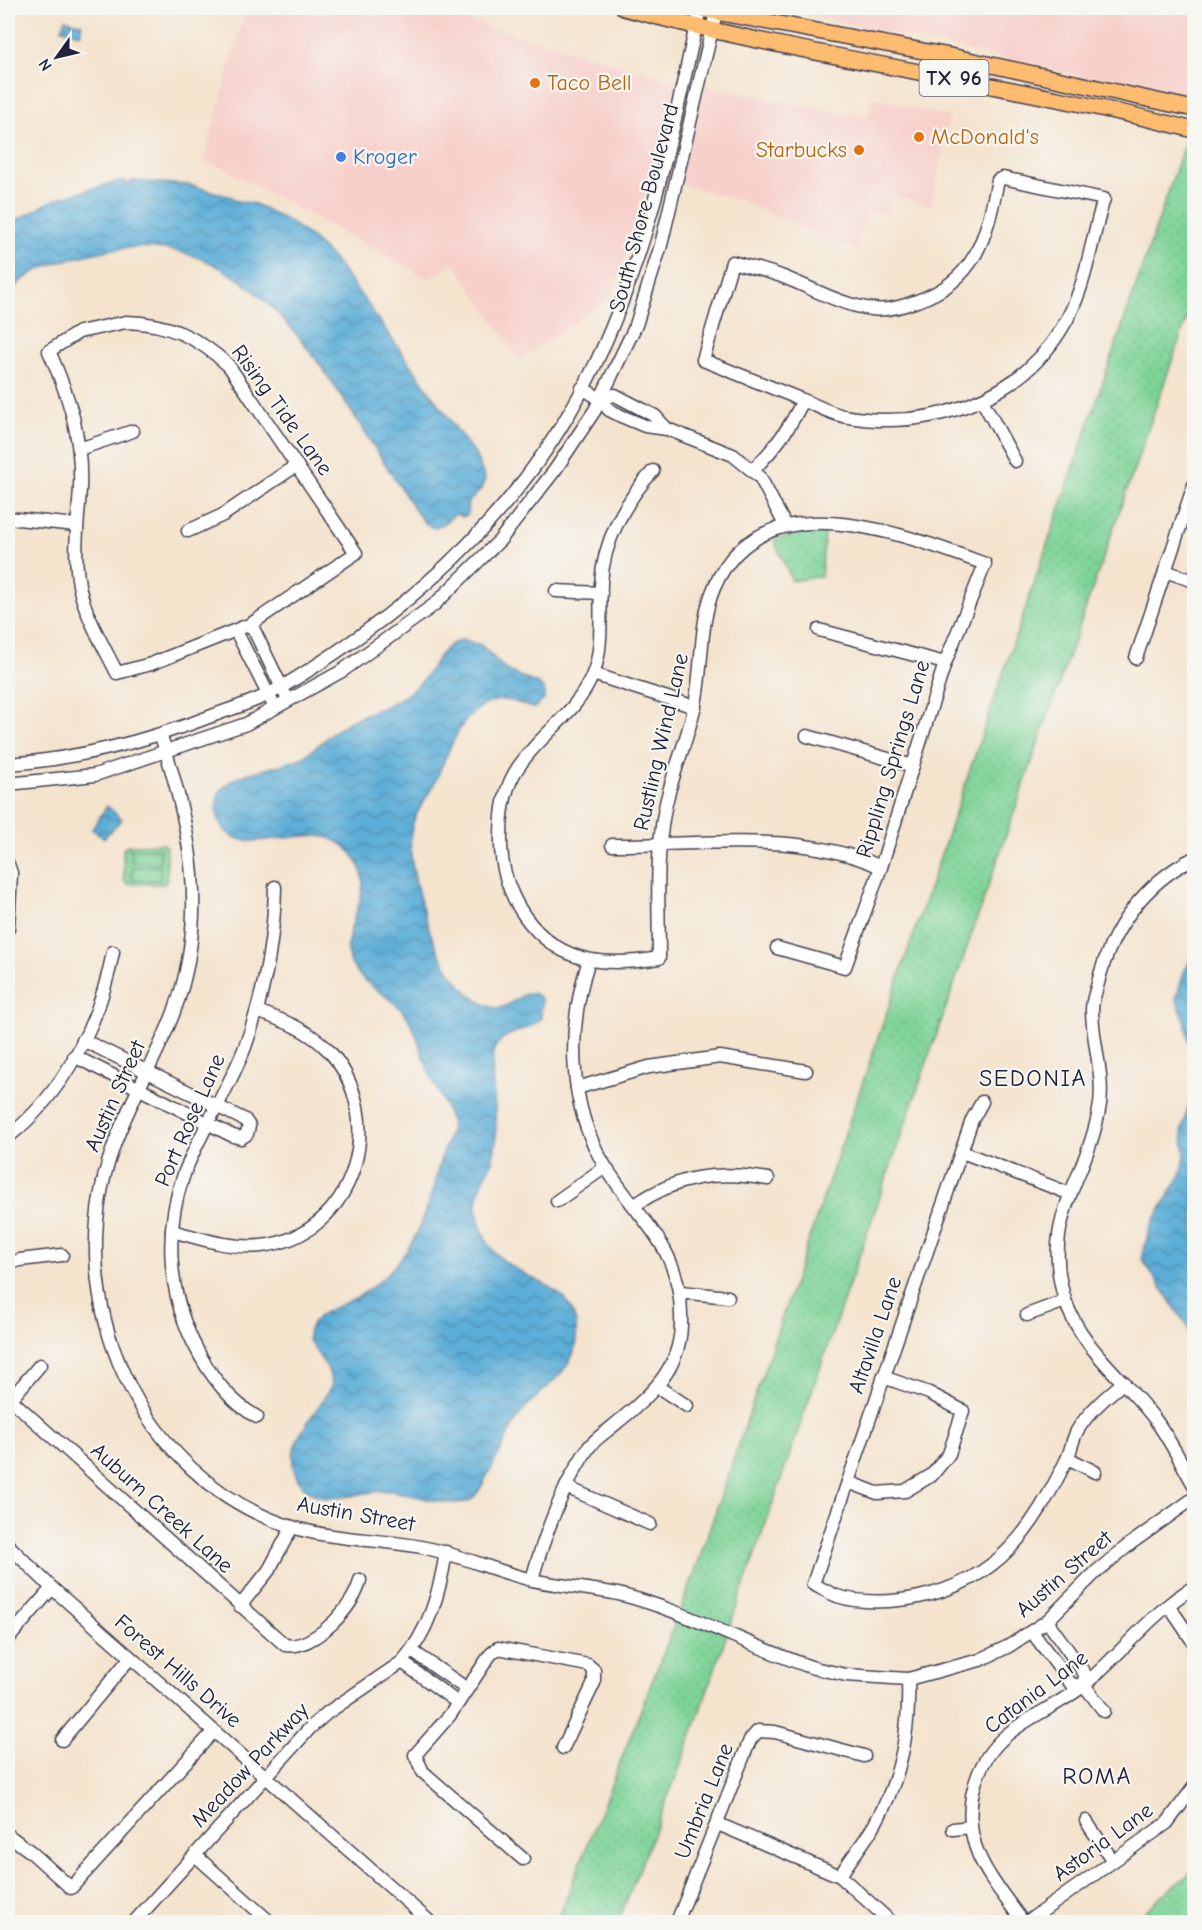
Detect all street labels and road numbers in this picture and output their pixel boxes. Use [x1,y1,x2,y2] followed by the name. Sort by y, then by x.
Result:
[920,60,988,96] road number: TX 96
[604,101,684,315] street label: South Shore Boulevard
[226,340,338,480] street label: Rising Tide Lane
[628,651,694,833] street label: Rustling Wind Lane
[851,657,935,861] street label: Rippling Springs Lane
[79,1036,151,1156] street label: Austin Street
[149,1050,231,1190] street label: Port Rose Lane
[843,1273,907,1397] street label: Altavilla Lane
[86,1437,238,1579] street label: Auburn Creek Lane
[295,1491,418,1537] street label: Austin Street
[1011,1525,1118,1623] street label: Austin Street
[109,1609,247,1733] street label: Forest Hills Drive
[979,1645,1093,1739] street label: Catania Lane
[186,1697,314,1833] street label: Meadow Parkway
[669,1739,739,1863] street label: Umbria Lane
[1048,1797,1158,1887] street label: Astoria Lane

